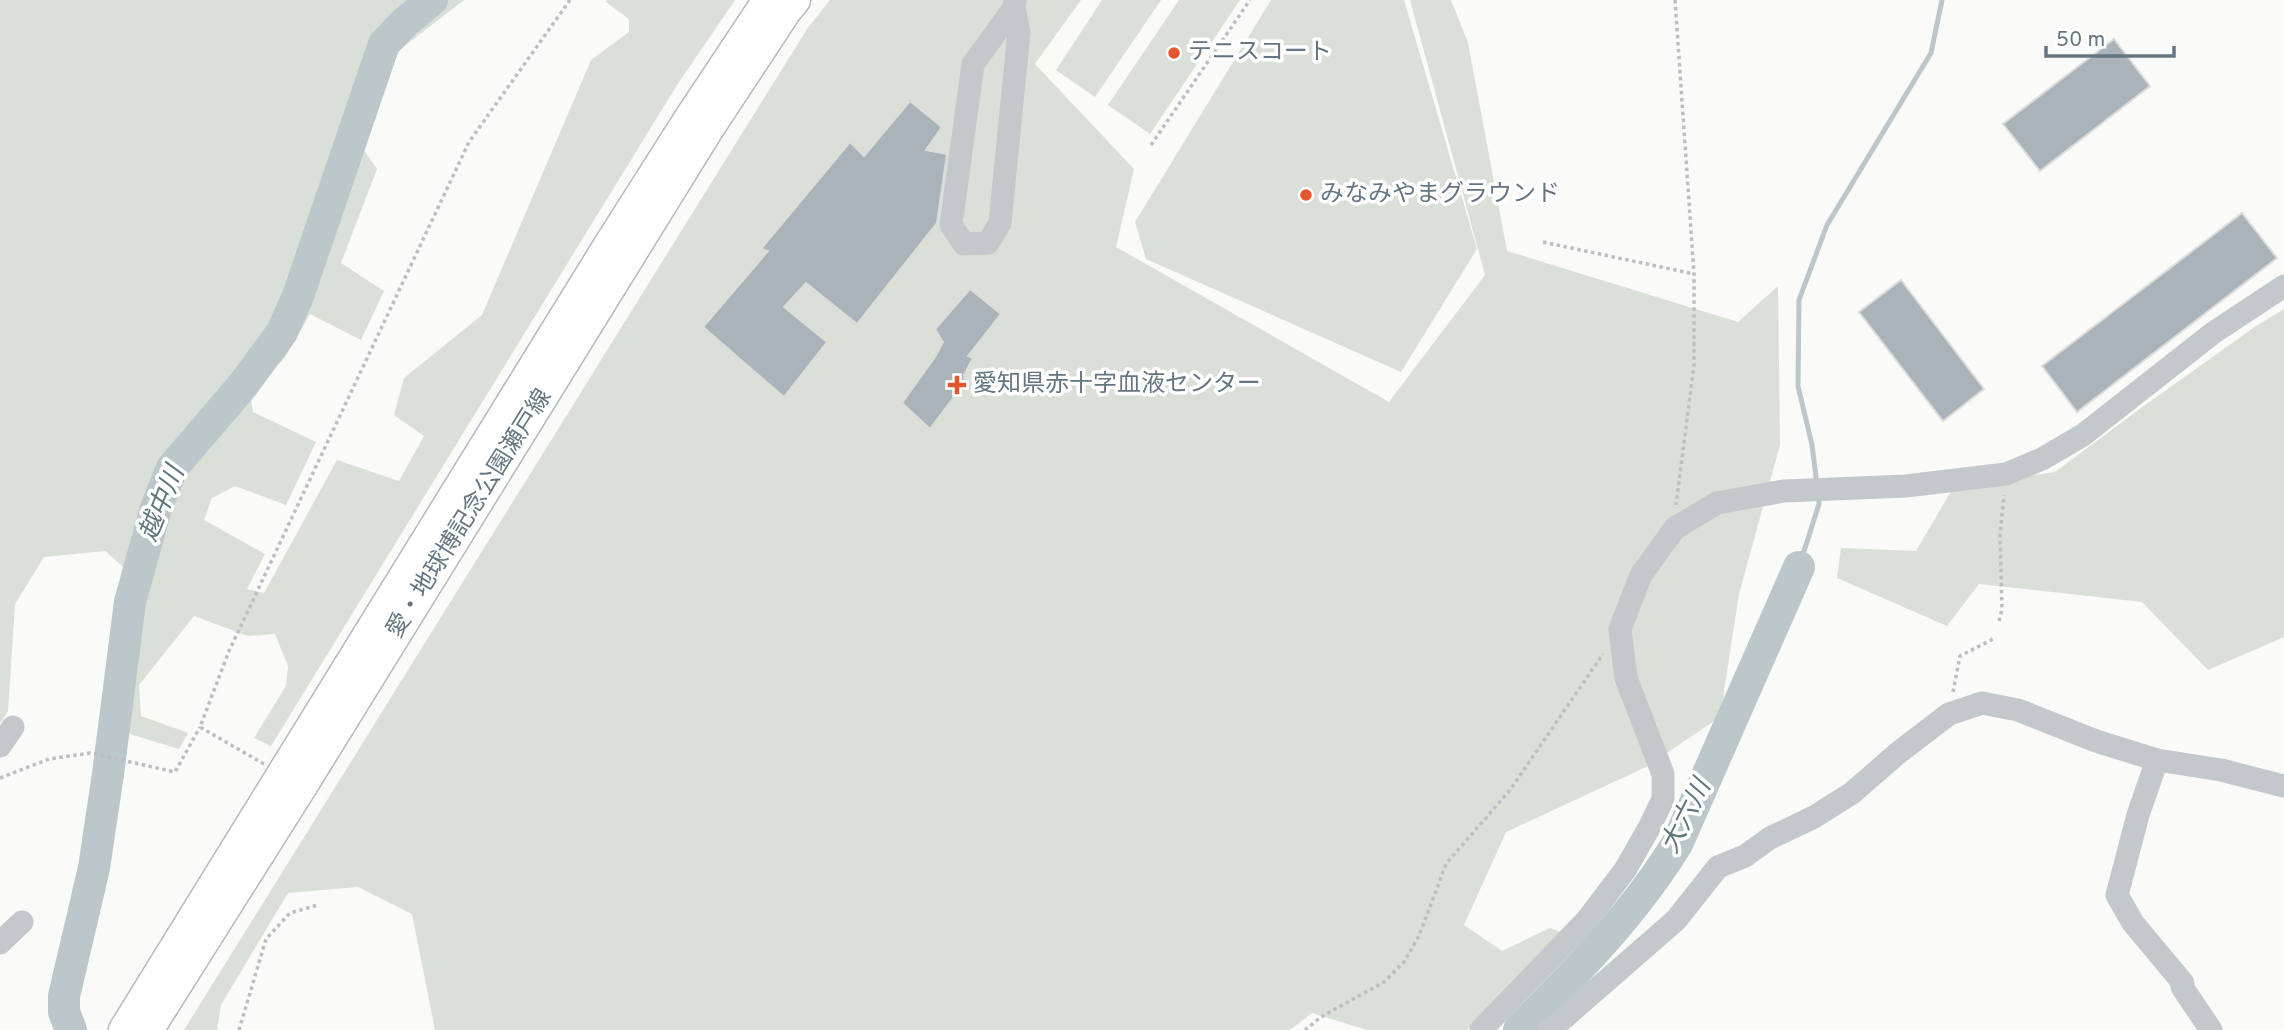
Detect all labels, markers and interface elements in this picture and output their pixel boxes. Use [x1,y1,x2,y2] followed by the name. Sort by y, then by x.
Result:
[2046,14,2174,58] scale bar
[2056,27,2105,54] text: 50 m
[1188,38,1332,68] place label: テニスコート
[1166,45,1182,61] marker: テニスコート
[1320,180,1560,210] place label: みなみやまグラウンド
[1298,187,1314,203] marker: みなみやまグラウンド
[973,370,1261,400] place label: 愛知県赤十字血液センター
[947,375,967,395] marker: 愛知県赤十字血液センター
[381,384,559,644] street label: 愛・地球博記念公園瀬戸線
[133,459,194,546] water label: 越中川
[1655,772,1721,859] water label: 大六川

